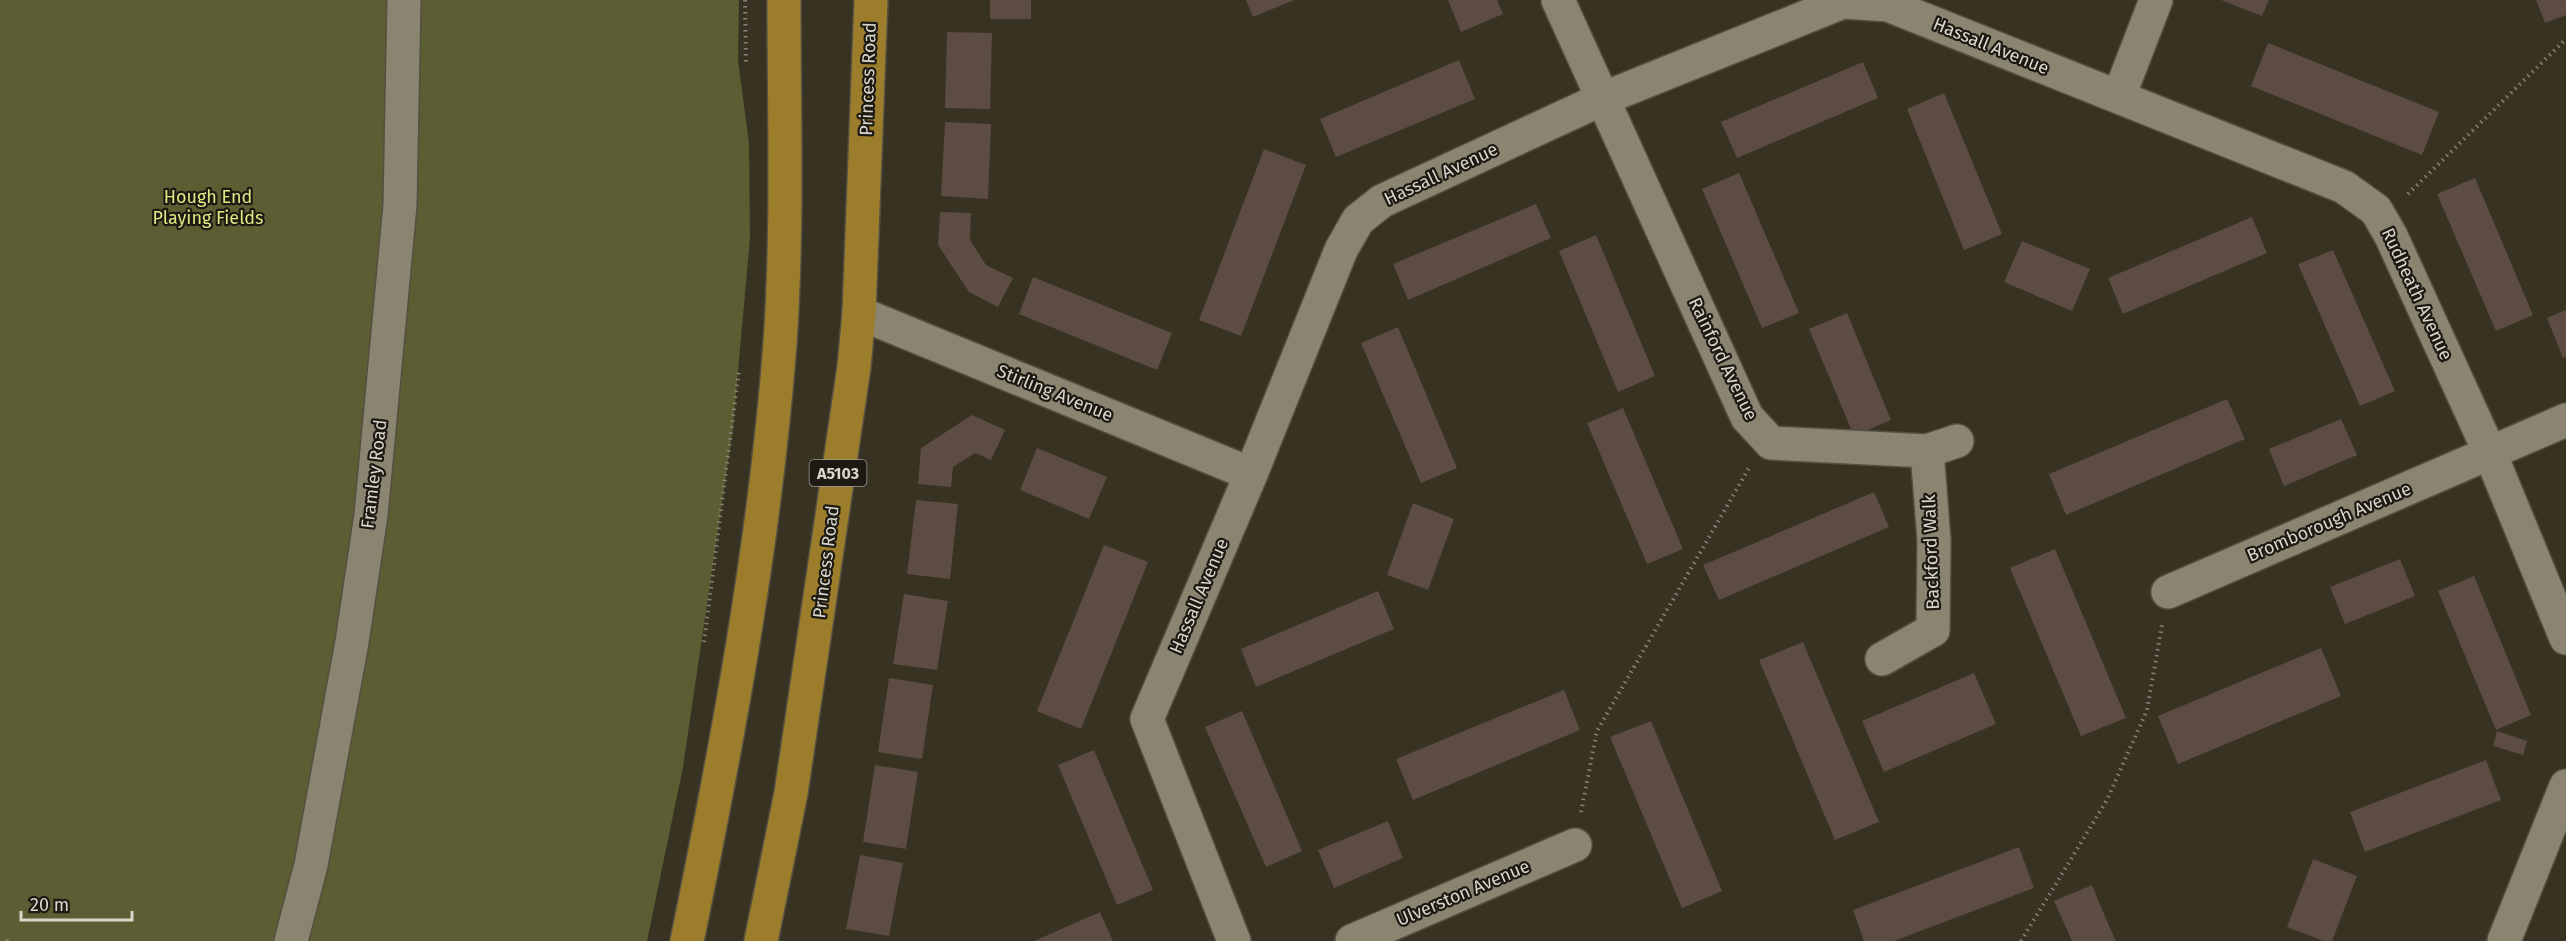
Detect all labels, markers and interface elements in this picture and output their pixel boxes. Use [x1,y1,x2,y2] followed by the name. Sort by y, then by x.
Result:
[1930,13,2052,79] street label: Hassall Avenue
[855,22,881,136] street label: Princess Road
[1381,138,1501,210] street label: Hassall Avenue
[152,186,264,229] park label: Hough End Playing Fields
[2377,224,2457,364] street label: Rudheath Avenue
[1684,294,1762,424] street label: Rainford Avenue
[994,360,1116,426] street label: Stirling Avenue
[356,418,392,530] street label: Framley Road
[810,460,866,486] road number: A5103
[2244,477,2414,567] street label: Bromborough Avenue
[1918,493,1944,610] street label: Backford Walk
[808,504,844,620] street label: Princess Road
[1165,535,1233,657] street label: Hassall Avenue
[1393,855,1533,931] street label: Ulverston Avenue
[21,884,132,922] scale bar
[30,894,69,916] text: 20 m

